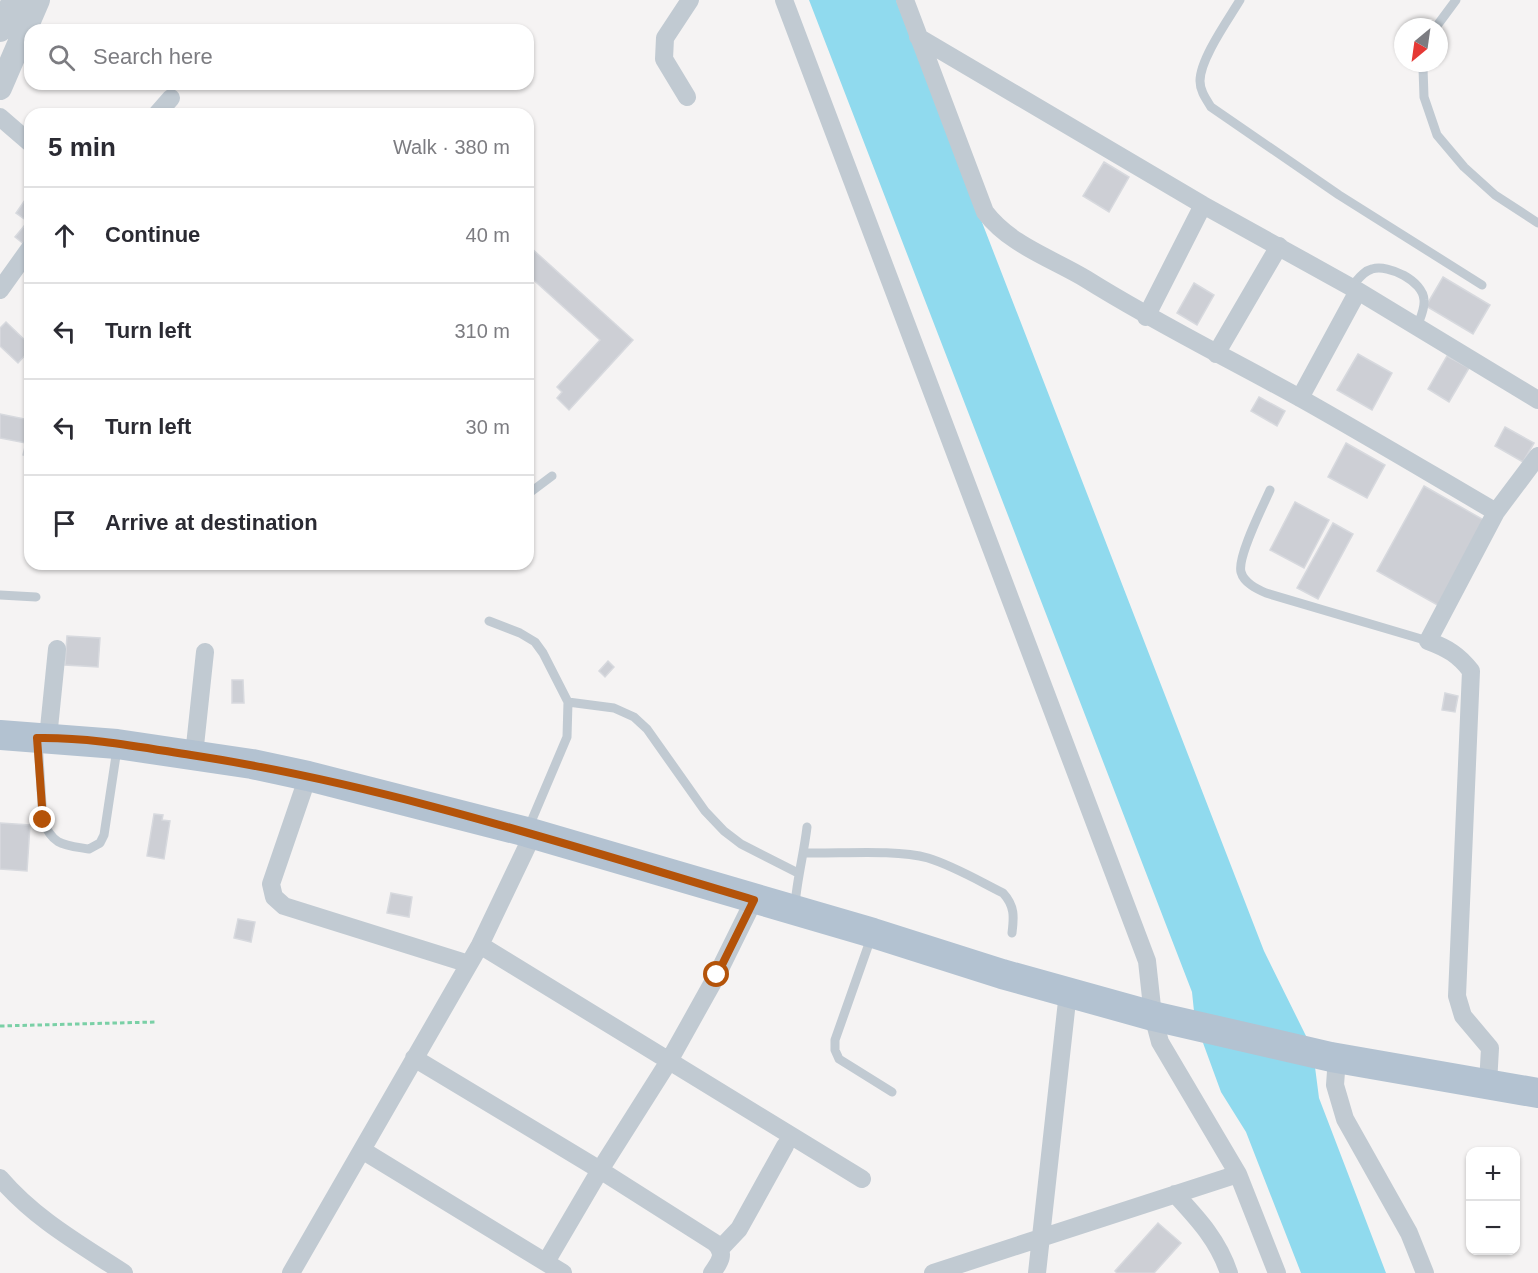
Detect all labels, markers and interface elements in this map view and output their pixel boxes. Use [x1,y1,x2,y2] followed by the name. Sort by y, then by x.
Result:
[1394,18,1448,72] north arrow
[24,24,534,90] search box
[45,41,78,74] icon: search
[93,44,213,69] text: Search here
[48,132,116,162] text: 5 min
[393,136,510,158] text: Walk · 380 m
[48,219,81,252] icon: ahead
[105,222,200,247] text: Continue
[466,224,510,246] text: 40 m
[48,315,81,348] icon: left
[105,318,191,343] text: Turn left
[454,320,510,342] text: 310 m
[48,411,81,444] icon: left
[105,414,191,439] text: Turn left
[466,416,510,438] text: 30 m
[48,507,81,540] icon: arrive
[105,510,318,535] text: Arrive at destination
[29,806,55,832] route end
[703,961,729,987] route start
[1466,1147,1520,1255] map controls
[1466,1147,1520,1201] button: +
[1466,1201,1520,1255] button: −

